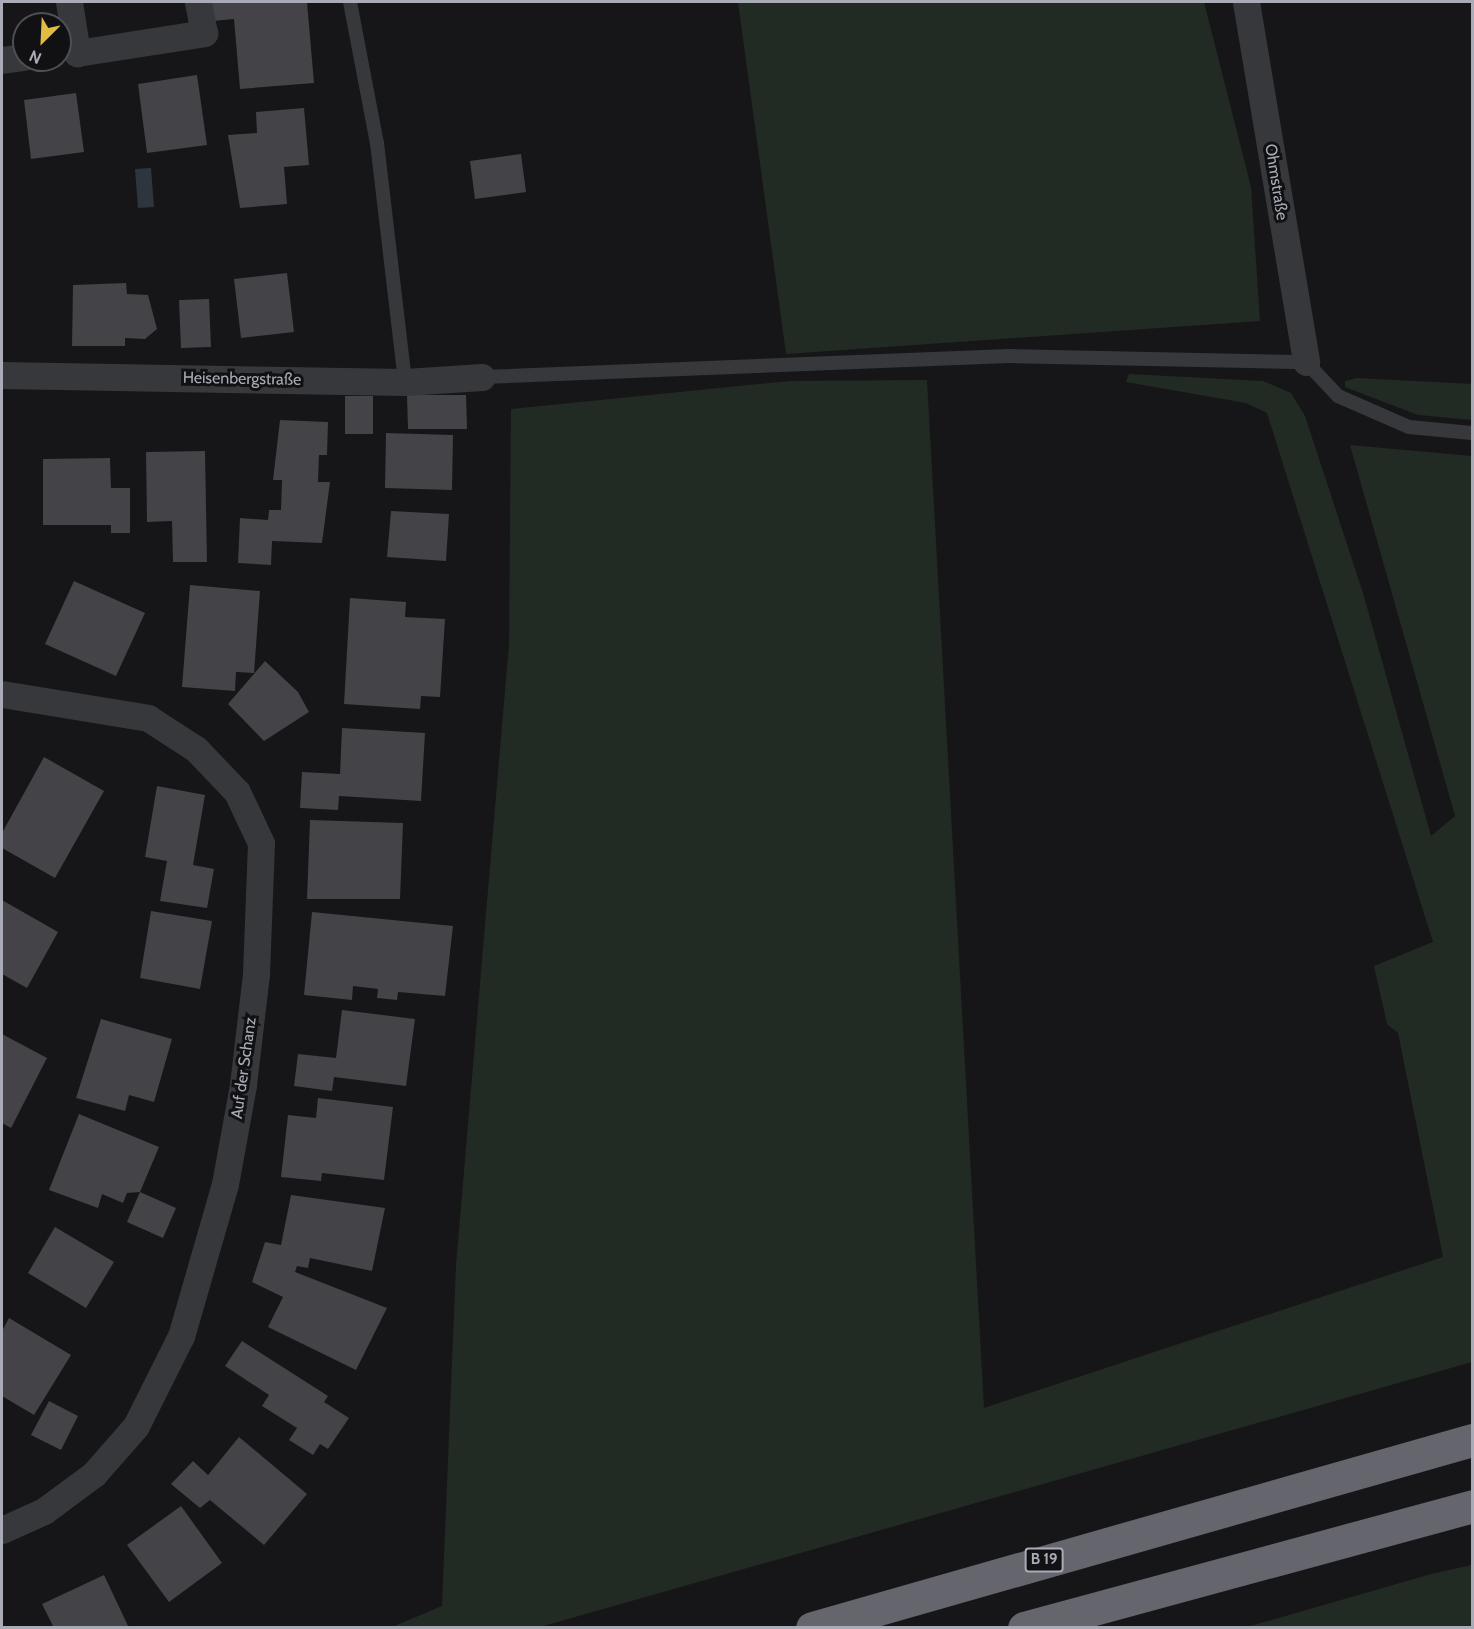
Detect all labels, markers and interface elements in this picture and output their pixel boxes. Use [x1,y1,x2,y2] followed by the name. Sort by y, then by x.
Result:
[12,12,72,72] north arrow
[26,46,44,68] text: N
[1261,143,1291,221] street label: Ohmstraße
[183,368,301,390] street label: Heisenbergstraße
[227,1016,261,1120] street label: Auf der Schanz
[1024,1548,1064,1572] road number: B 19

